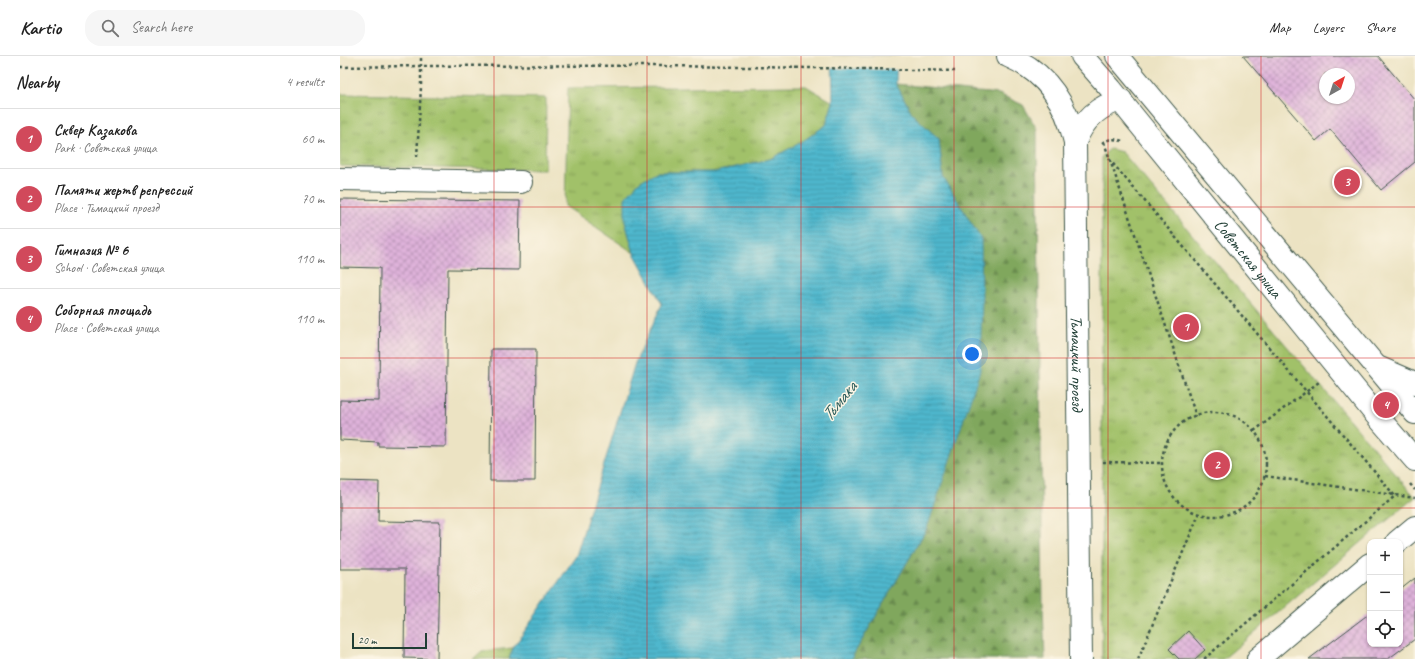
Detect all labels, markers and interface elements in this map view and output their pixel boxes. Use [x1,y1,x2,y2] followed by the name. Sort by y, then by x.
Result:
[85,10,365,46] search box
[20,16,61,40] text: Kartio
[99,17,121,39] icon: search
[131,18,192,37] text: Search here
[1269,19,1291,36] text: Map
[1313,19,1344,36] text: Layers
[1366,19,1395,36] text: Share
[1319,68,1355,104] north arrow
[16,72,59,93] text: Nearby
[286,74,324,90] text: 4 results
[54,121,137,140] text: Сквер Казакова
[26,131,32,147] text: 1
[302,131,324,147] text: 60 m
[54,140,157,156] text: Park · Советская улица
[1334,167,1360,197] pin: 3
[54,181,192,200] text: Памяти жертв репрессий
[26,191,32,207] text: 2
[302,191,324,207] text: 70 m
[54,200,159,216] text: Place · Тьмацкий проезд
[1210,214,1288,303] street label: Советская улица
[54,241,128,260] text: Гимназия № 6
[26,251,32,267] text: 3
[296,251,324,267] text: 110 m
[54,260,164,276] text: School · Советская улица
[54,301,151,320] text: Соборная площадь
[26,311,32,327] text: 4
[296,311,324,327] text: 110 m
[1173,312,1199,342] pin: 1
[1067,315,1089,413] street label: Тьмацкий проезд
[54,320,159,336] text: Place · Советская улица
[962,344,982,364] your location
[817,376,863,425] water label: Тьмака
[1373,390,1399,420] pin: 4
[1204,450,1230,480] pin: 2
[1367,539,1403,647] map controls
[1367,539,1403,575] button: +
[1367,575,1403,611] button: −
[1367,611,1403,647] button: locate
[352,631,427,650] scale bar
[358,633,377,647] text: 20 m

